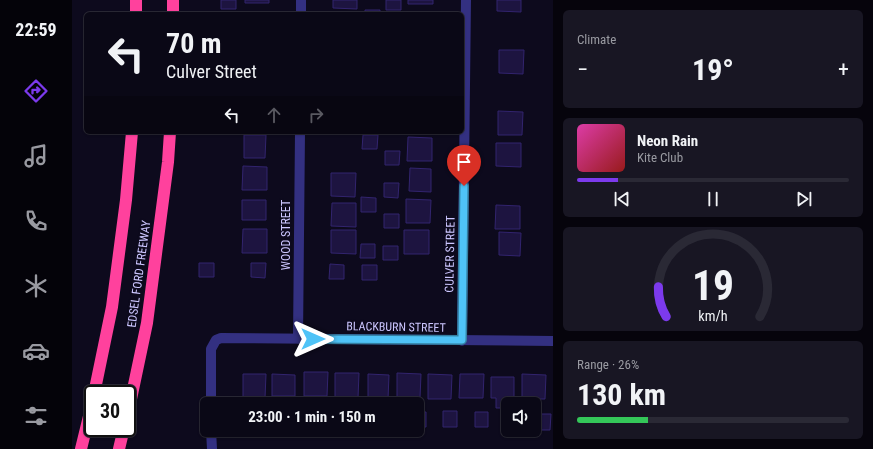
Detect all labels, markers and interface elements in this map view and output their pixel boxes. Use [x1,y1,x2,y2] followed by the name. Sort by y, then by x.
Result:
[15,19,57,40] text: 22:59
[166,27,222,60] text: 70 m
[100,28,152,80] icon: left
[577,32,616,47] text: Climate
[692,52,734,87] text: 19°
[577,57,588,82] text: −
[838,57,849,82] text: +
[166,61,257,82] text: Culver Street
[22,77,50,105] icon: directions
[221,104,243,126] icon: left
[263,104,285,126] icon: ahead
[305,104,327,126] icon: right
[637,132,698,150] text: Neon Rain
[22,142,50,170] icon: music
[447,145,481,186] pin
[637,150,683,165] text: Kite Club
[453,151,475,173] icon: arrive
[611,188,633,210] icon: previous
[702,188,724,210] icon: pause
[793,188,815,210] icon: next
[279,200,293,270] street label: WOOD STREET
[22,207,50,235] icon: phone
[442,215,458,293] street label: CULVER STREET
[125,219,154,328] street label: EDSEL FORD FREEWAY
[692,260,734,309] text: 19
[22,272,50,300] icon: climate
[698,307,728,323] text: km/h
[292,318,334,360] position arrow
[346,319,446,335] street label: BLACKBURN STREET
[22,337,50,365] icon: car
[577,357,639,372] text: Range · 26%
[577,377,666,412] text: 130 km
[84,385,136,437] speed limit sign: 30
[501,397,541,437] map controls
[501,397,541,437] button: sound
[22,402,50,430] icon: filters
[248,408,376,426] text: 23:00 · 1 min · 150 m

